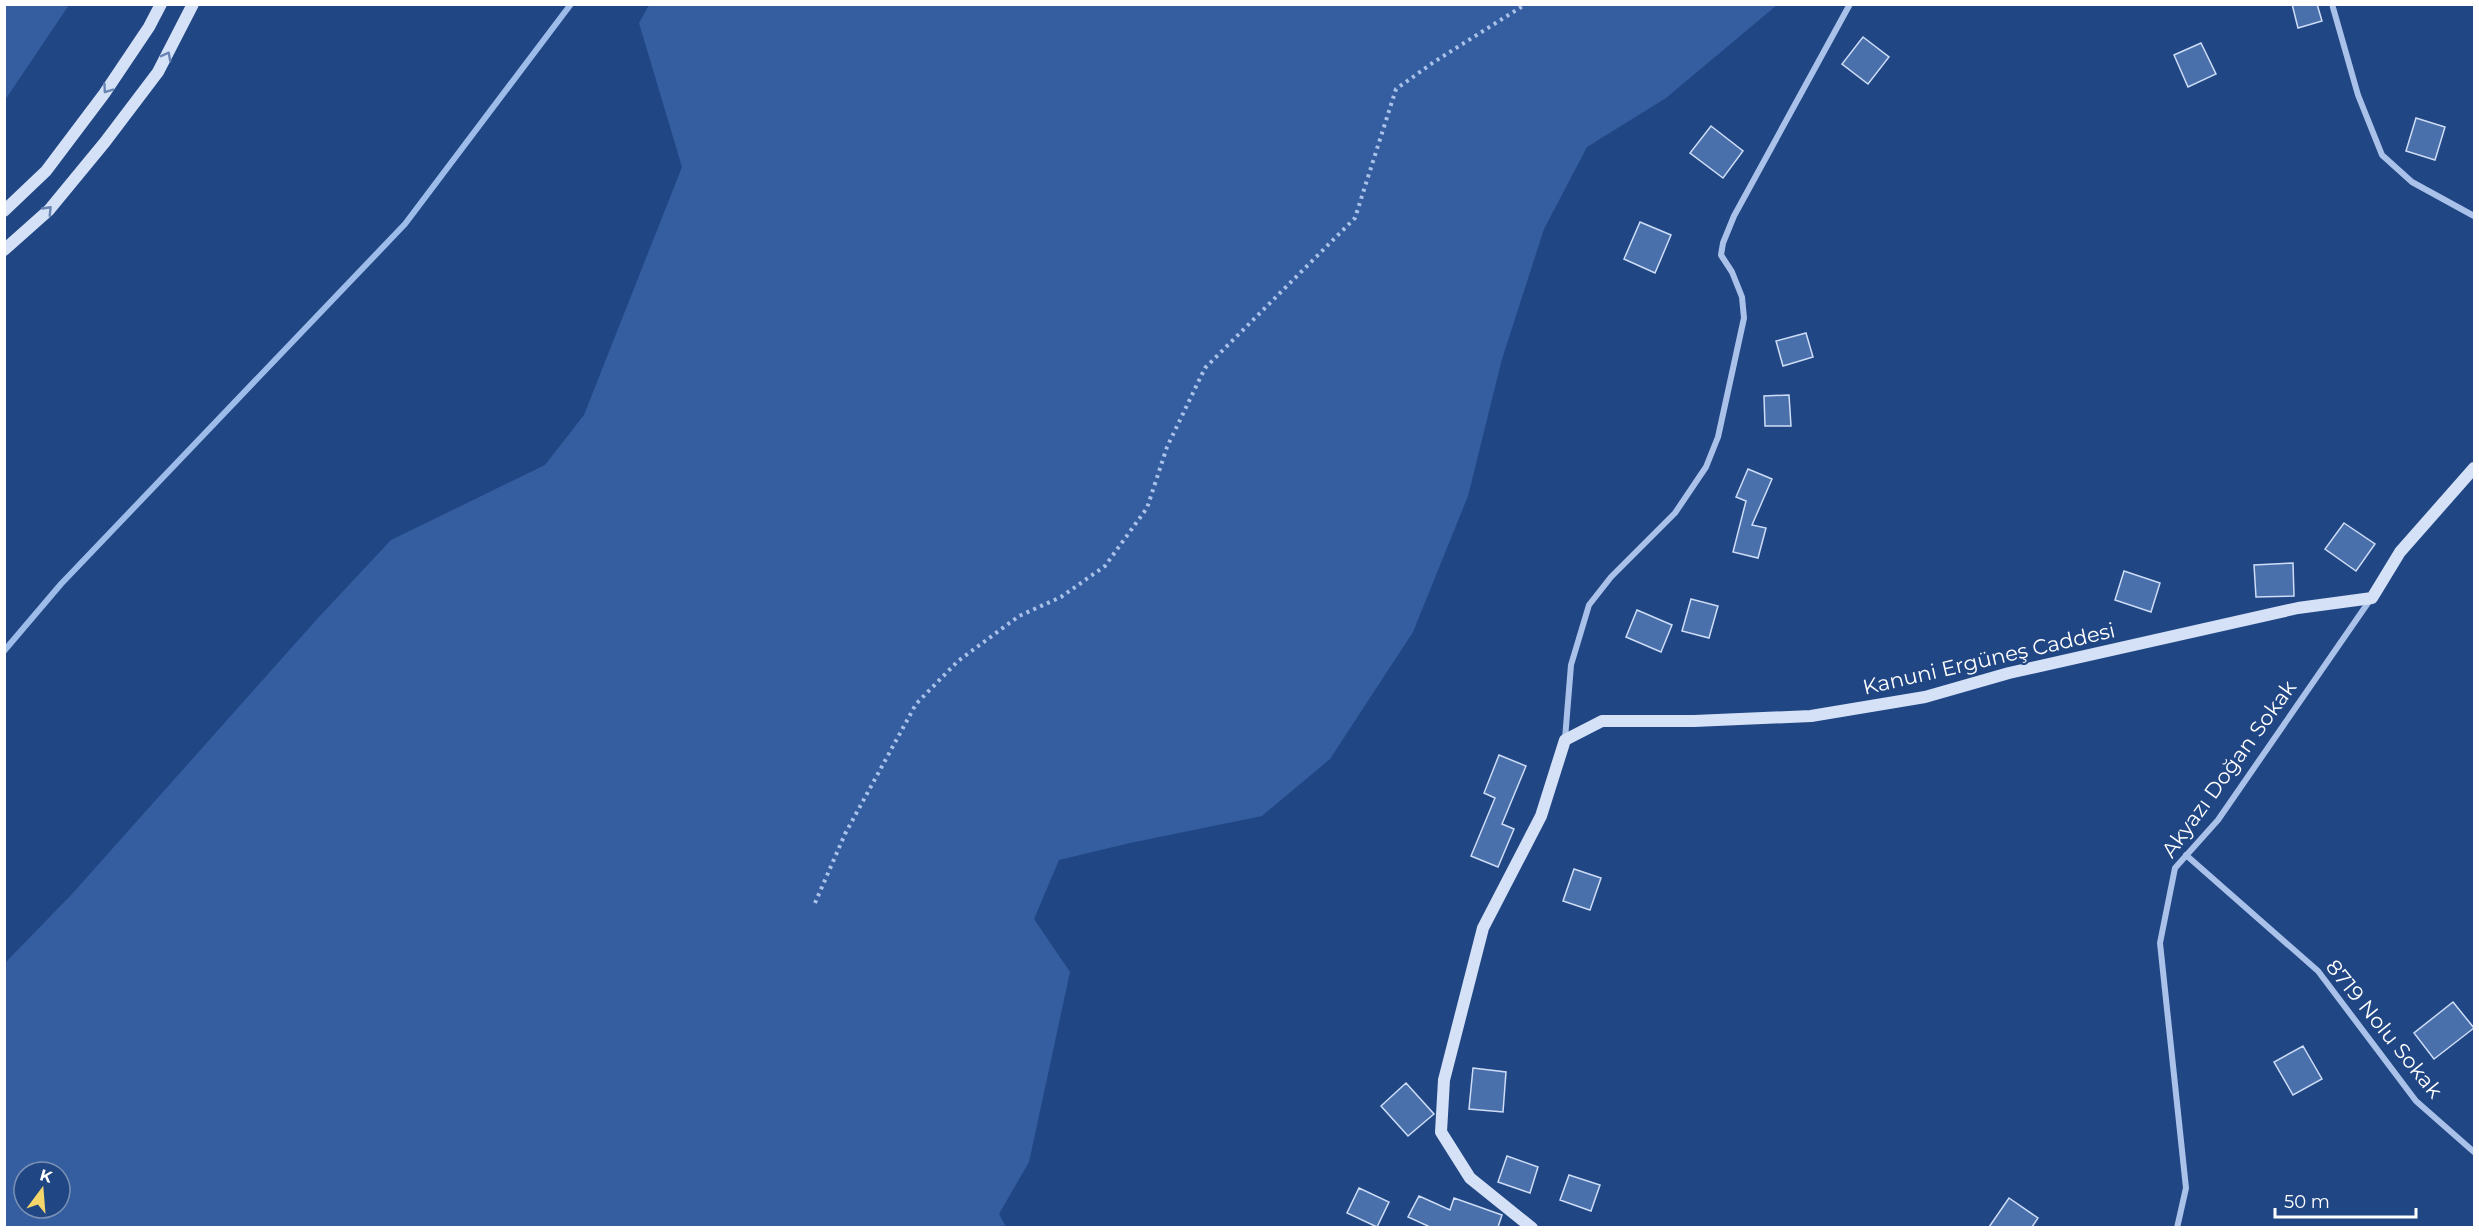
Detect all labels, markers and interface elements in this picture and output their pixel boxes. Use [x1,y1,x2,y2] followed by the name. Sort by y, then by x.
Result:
[160,52,171,63] one-way arrow
[103,83,114,94] one-way arrow
[40,207,51,218] one-way arrow
[1860,617,2117,700] street label: Kanuni Ergüneş Caddesi
[2156,675,2301,862] street label: Akyazı Doğan Sokak
[2321,954,2448,1103] street label: 8719 Nolu Sokak
[12,1160,72,1220] north arrow
[38,1165,55,1187] text: K
[2275,1181,2416,1219] scale bar
[2284,1191,2330,1213] text: 50 m

